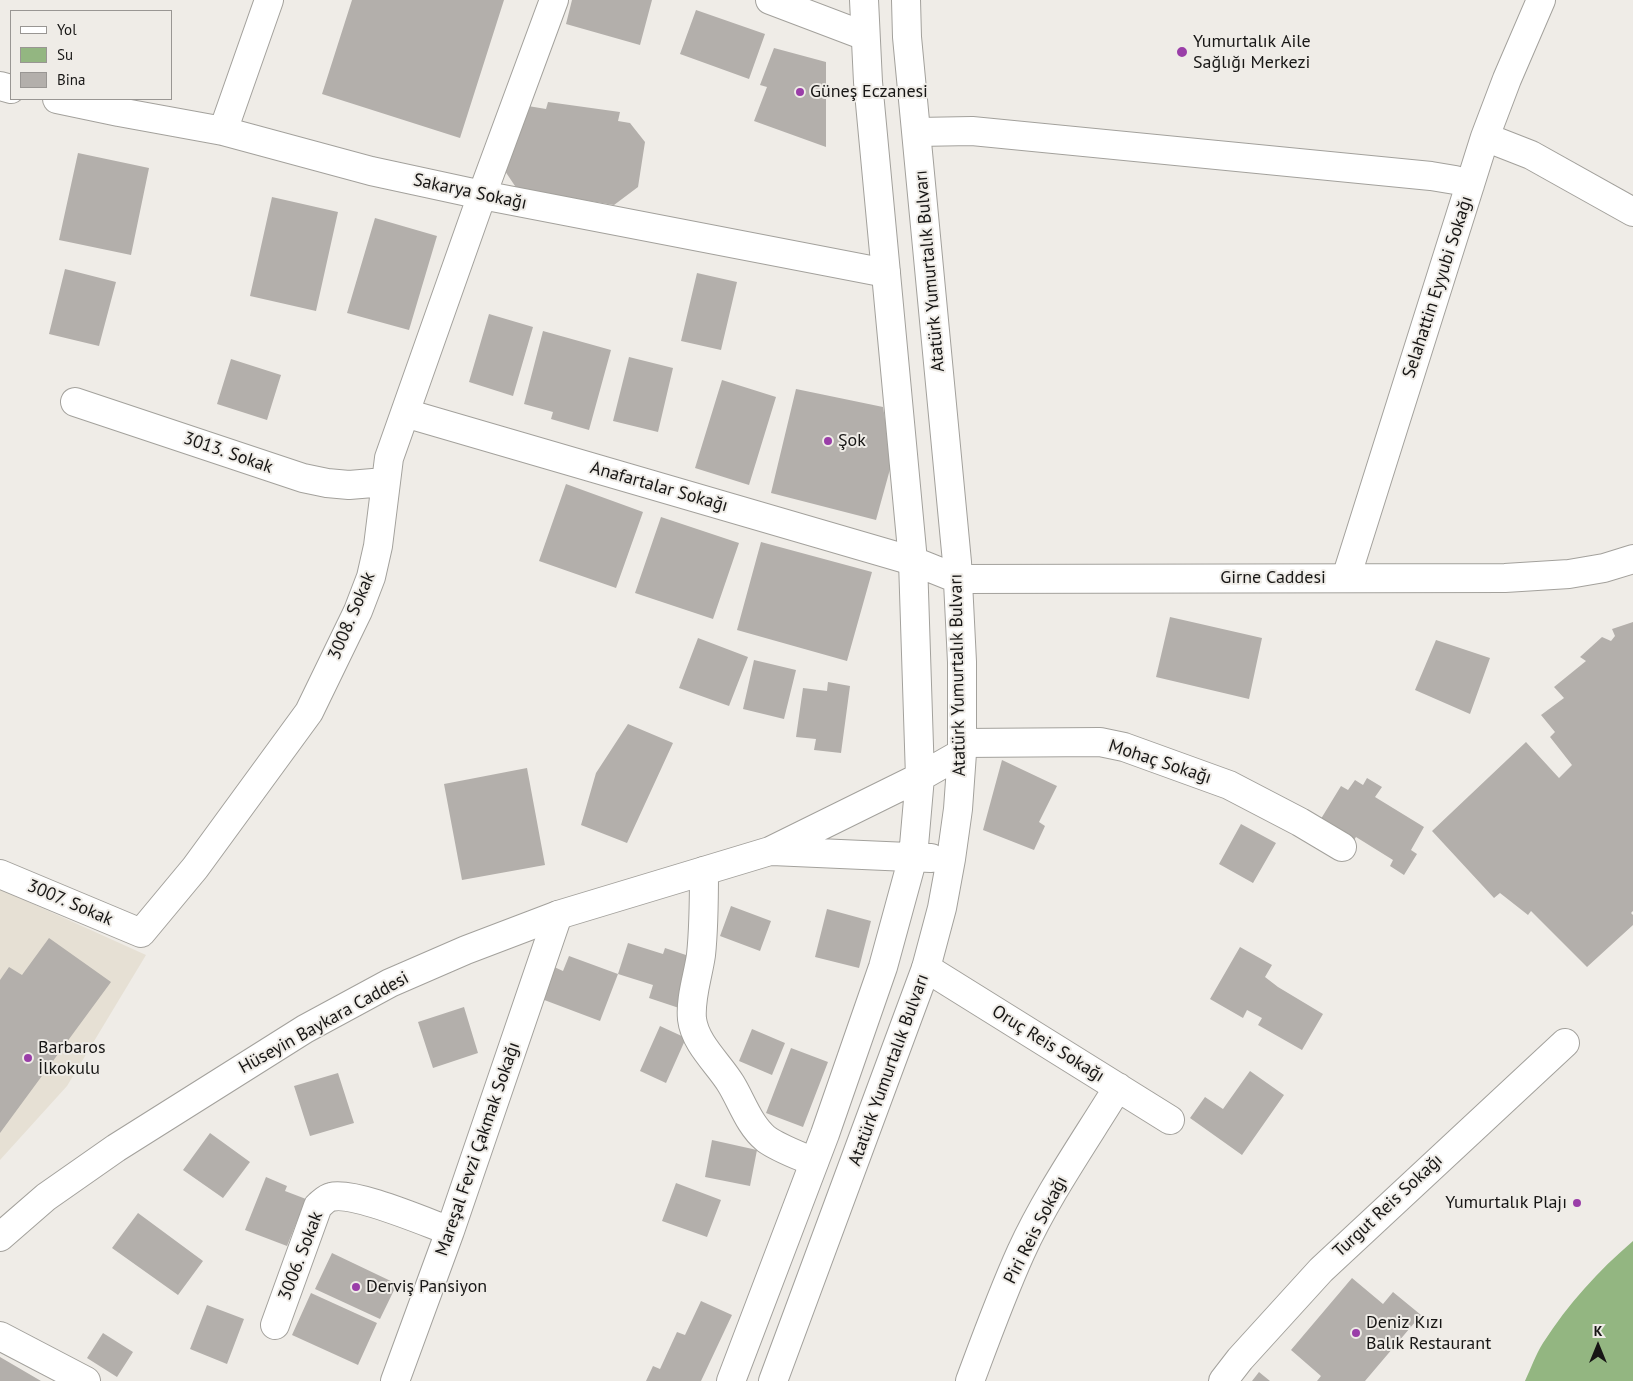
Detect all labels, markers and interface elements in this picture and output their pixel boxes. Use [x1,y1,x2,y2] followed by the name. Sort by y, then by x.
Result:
[10,10,172,100] legend
[57,20,77,39] text: Yol
[1193,31,1311,74] place label: Yumurtalık Aile Sağlığı Merkezi
[57,45,73,64] text: Su
[1175,45,1189,59] marker: Yumurtalık Aile Sağlığı Merkezi
[57,70,85,89] text: Bina
[810,81,928,103] place label: Güneş Eczanesi
[794,86,806,98] marker: Güneş Eczanesi
[411,169,529,215] street label: Sakarya Sokağı
[910,169,950,373] street label: Atatürk Yumurtalık Bulvarı
[1398,193,1478,381] street label: Selahattin Eyyubi Sokağı
[180,428,276,478] street label: 3013. Sokak
[838,430,866,452] place label: Şok
[822,435,834,447] marker: Şok
[588,457,730,517] street label: Anafartalar Sokağı
[1220,567,1326,589] street label: Girne Caddesi
[324,569,380,663] street label: 3008. Sokak
[945,574,971,776] street label: Atatürk Yumurtalık Bulvarı
[1106,735,1214,789] street label: Mohaç Sokağı
[24,875,116,931] street label: 3007. Sokak
[235,967,413,1079] street label: Hüseyin Baykara Caddesi
[844,971,934,1169] street label: Atatürk Yumurtalık Bulvarı
[988,1001,1108,1087] street label: Oruç Reis Sokağı
[38,1037,106,1080] place label: Barbaros İlkokulu
[431,1039,525,1259] street label: Mareşal Fevzi Çakmak Sokağı
[22,1052,34,1064] marker: Barbaros İlkokulu
[1329,1150,1447,1262] street label: Turgut Reis Sokağı
[1000,1172,1072,1288] street label: Piri Reis Sokağı
[1445,1192,1567,1214] place label: Yumurtalık Plajı
[1571,1197,1583,1209] marker: Yumurtalık Plajı
[274,1209,328,1303] street label: 3006. Sokak
[366,1276,487,1298] place label: Derviş Pansiyon
[350,1281,362,1293] marker: Derviş Pansiyon
[1366,1312,1491,1355] place label: Deniz Kızı Balık Restaurant
[1573,1321,1623,1371] north arrow
[1594,1322,1602,1340] text: K
[1350,1327,1362,1339] marker: Deniz Kızı Balık Restaurant

